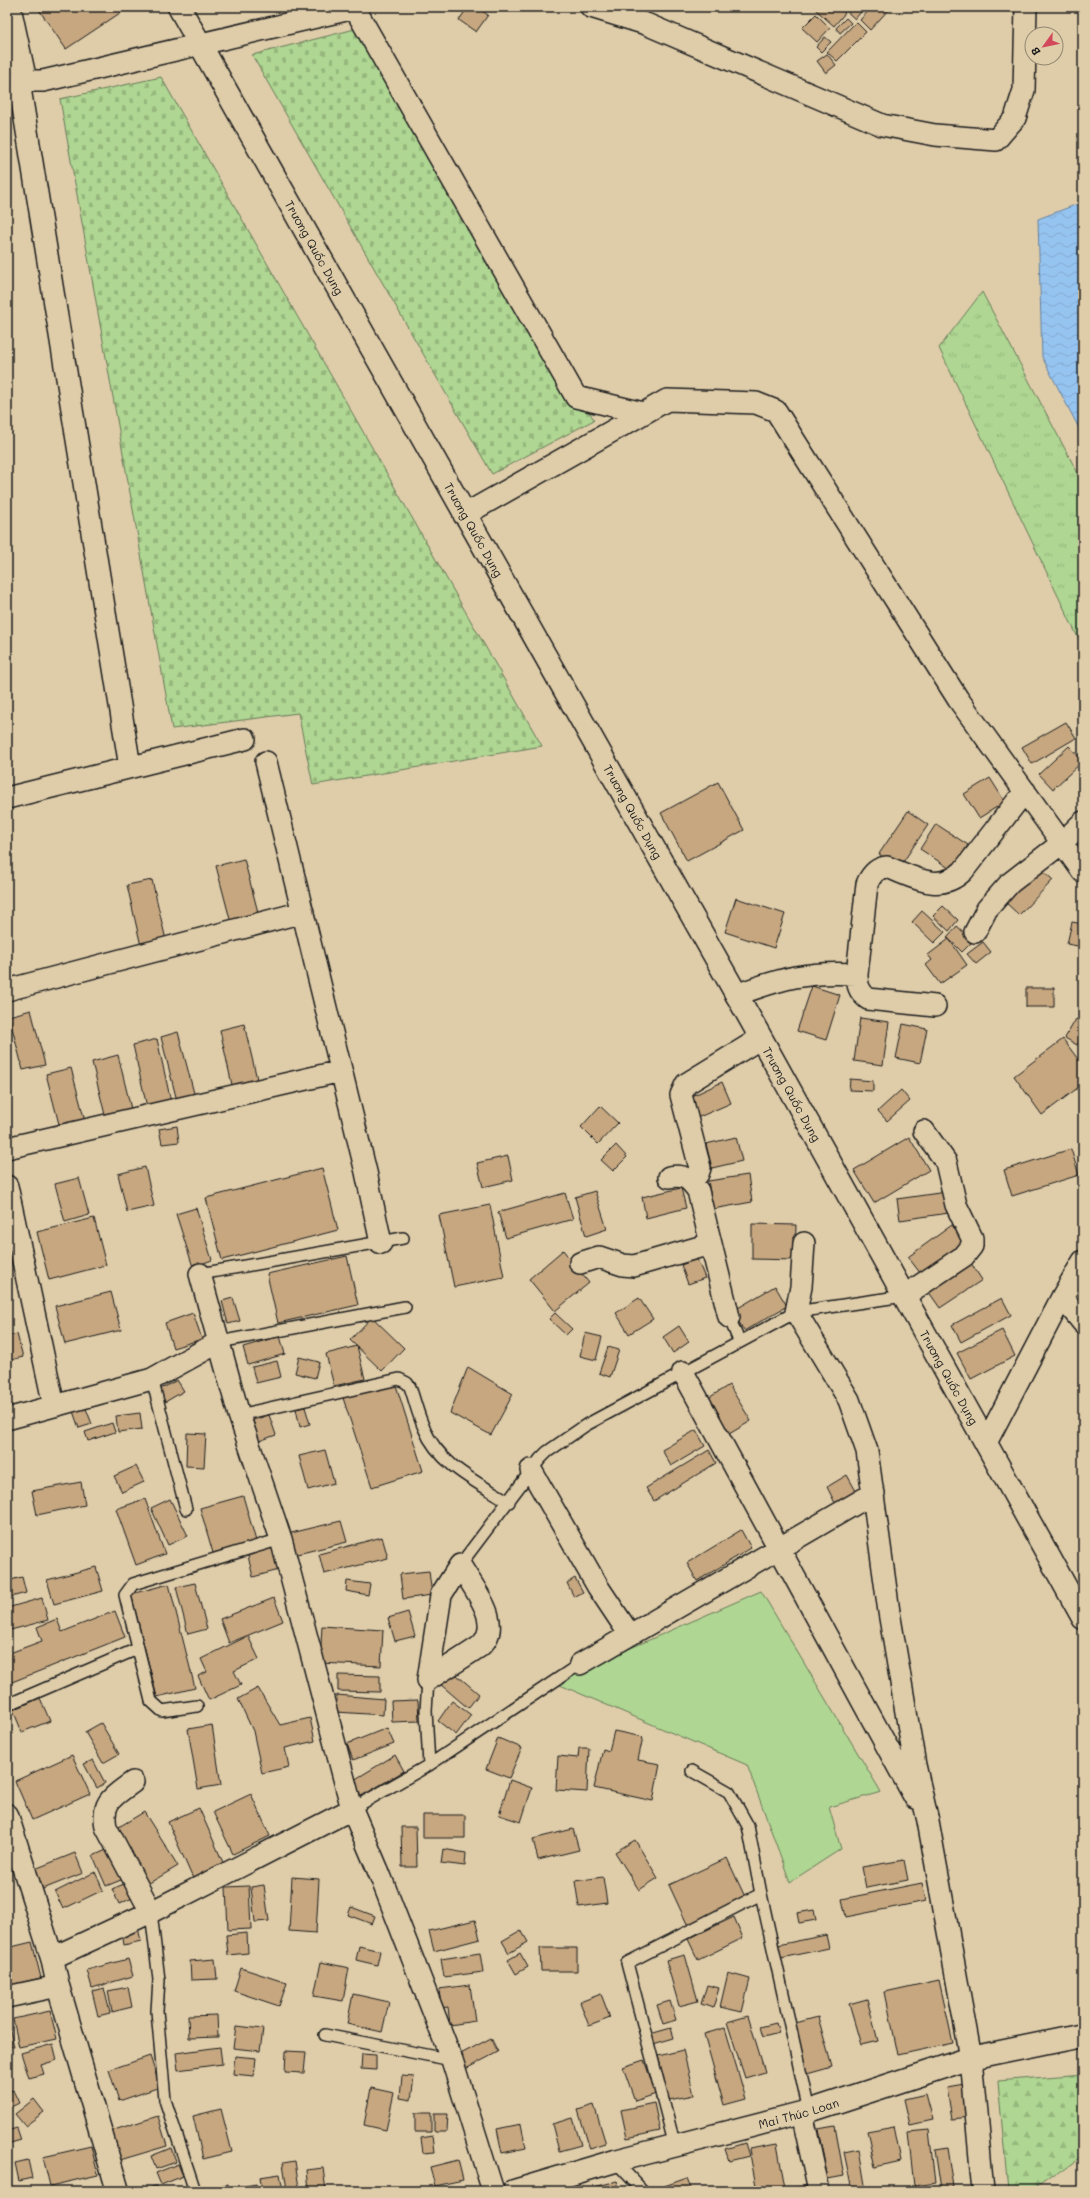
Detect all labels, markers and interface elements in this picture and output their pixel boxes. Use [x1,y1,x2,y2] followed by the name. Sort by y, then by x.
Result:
[1024,26,1064,66] north arrow
[1027,45,1044,59] text: B
[282,197,348,298] street label: Trương Quốc Dụng
[441,479,507,580] street label: Trương Quốc Dụng
[600,761,666,862] street label: Trương Quốc Dụng
[759,1044,825,1144] street label: Trương Quốc Dụng
[917,1327,982,1428] street label: Trương Quốc Dụng
[756,2094,841,2132] street label: Mai Thúc Loan

